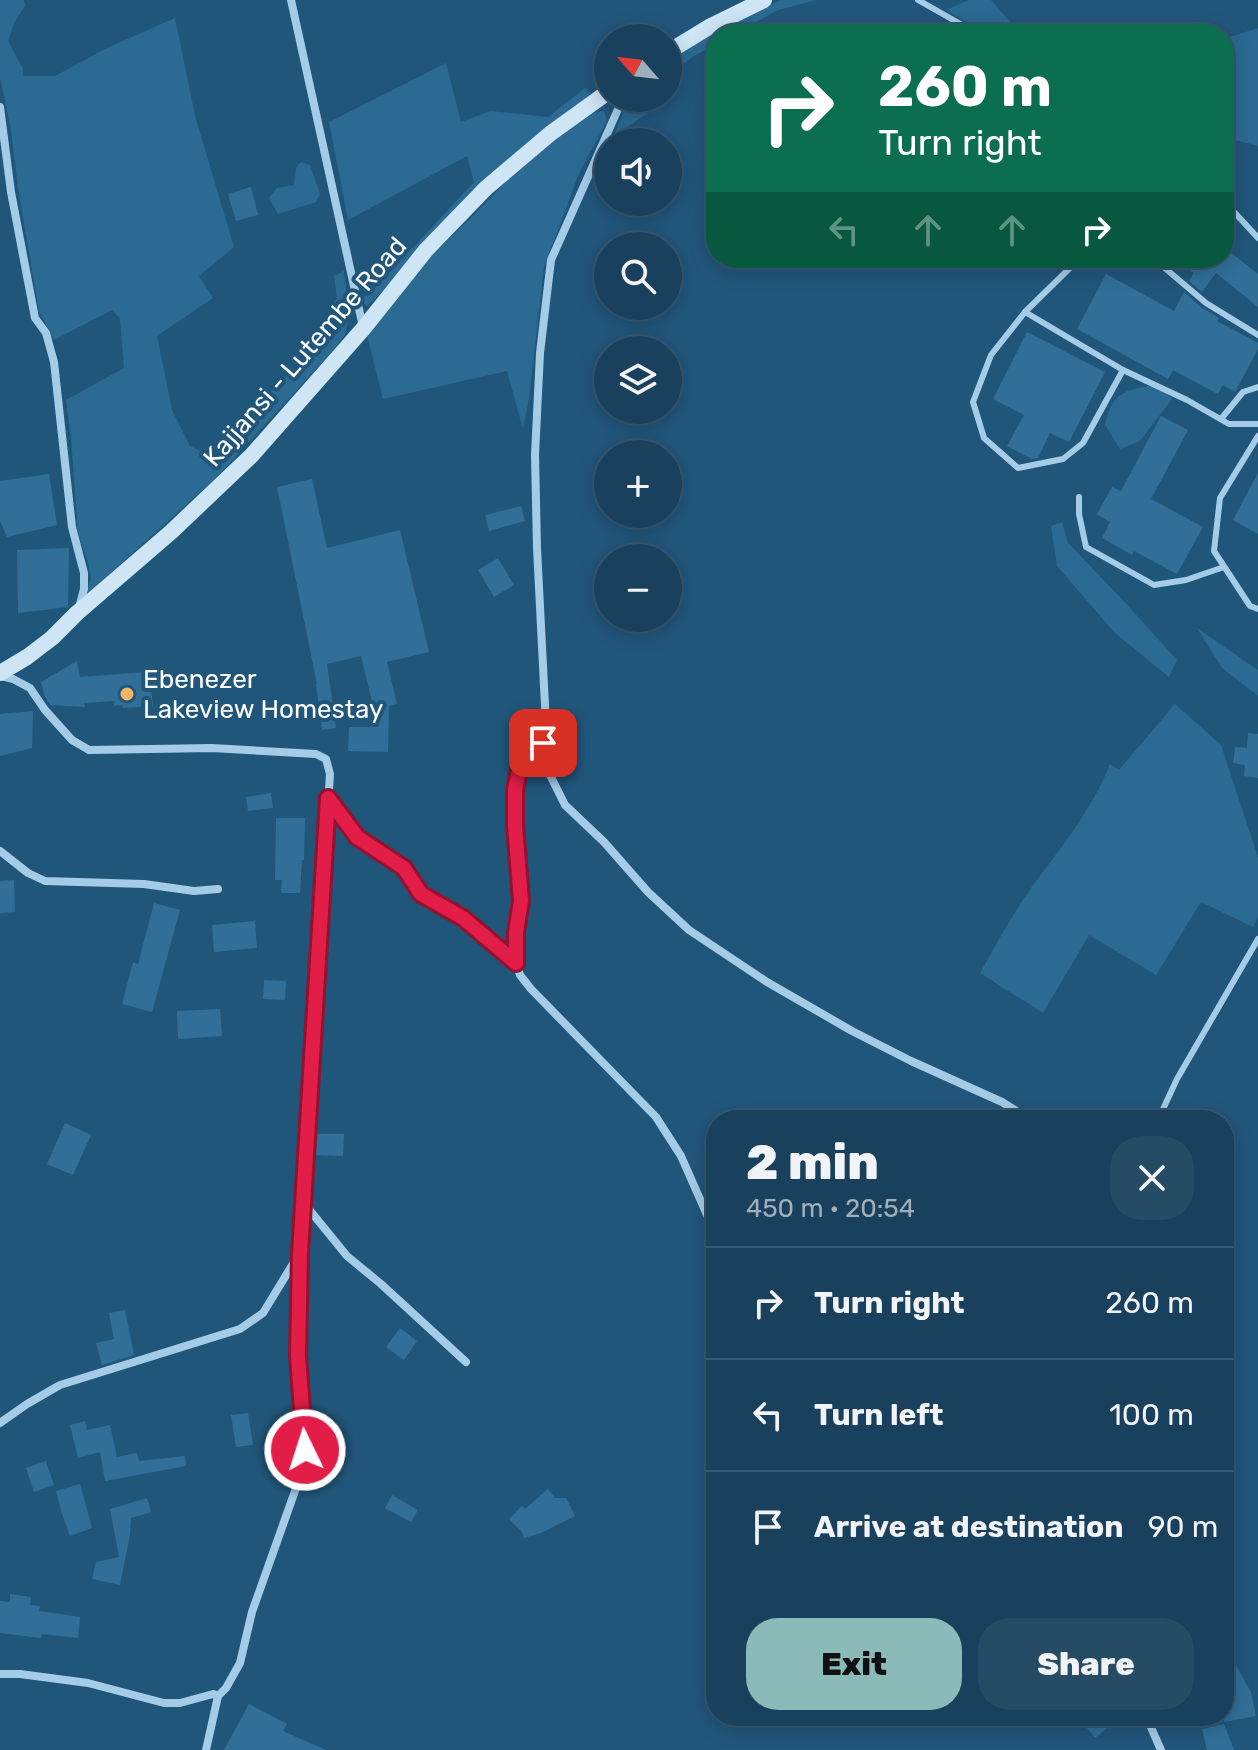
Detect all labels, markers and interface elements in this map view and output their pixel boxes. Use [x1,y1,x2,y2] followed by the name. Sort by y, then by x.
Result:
[594,24,682,112] north arrow
[594,24,682,632] map controls
[878,54,1052,120] text: 260 m
[746,56,850,160] icon: right
[878,121,1042,164] text: Turn right
[594,128,682,216] button: sound
[822,208,866,252] icon: left
[906,208,950,252] icon: ahead
[990,208,1034,252] icon: ahead
[1074,208,1118,252] icon: right
[197,231,413,473] street label: Kajjansi - Lutembe Road
[594,232,682,320] button: search
[594,336,682,424] button: layers
[594,440,682,528] button: +
[594,544,682,632] button: −
[143,664,383,725] place label: Ebenezer Lakeview Homestay
[118,685,136,703] marker: Ebenezer Lakeview Homestay
[509,709,577,777] pin
[521,721,565,765] icon: arrive
[746,1134,879,1191] text: 2 min
[1110,1136,1194,1220] button: close
[746,1193,915,1224] text: 450 m · 20:54
[746,1281,790,1325] icon: right
[814,1285,965,1321] text: Turn right
[1105,1285,1194,1321] text: 260 m
[746,1393,790,1437] icon: left
[814,1397,944,1433] text: Turn left
[1109,1397,1194,1433] text: 100 m
[263,1408,347,1492] position arrow
[746,1505,790,1549] icon: arrive
[814,1509,1124,1545] text: Arrive at destination
[1148,1509,1219,1545] text: 90 m
[746,1618,962,1710] button: Exit
[978,1618,1194,1710] button: Share

